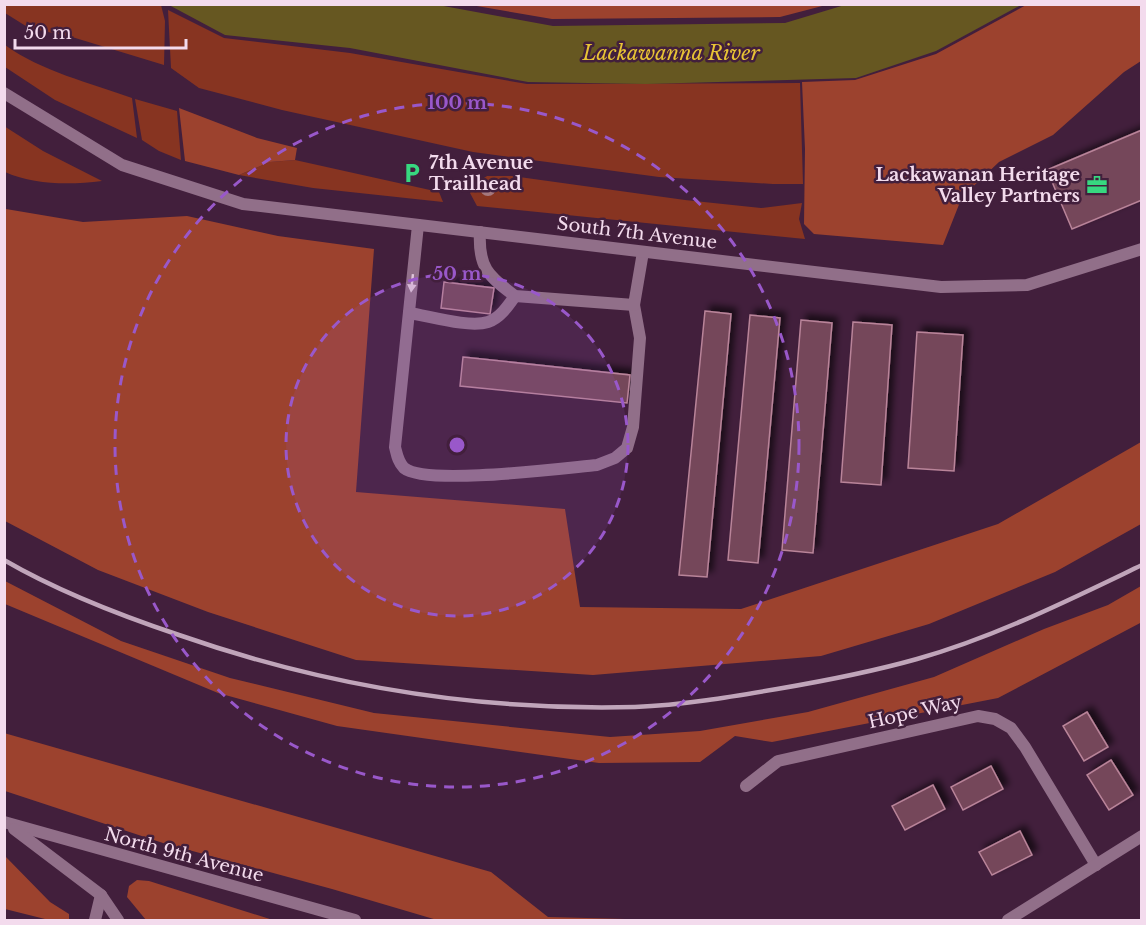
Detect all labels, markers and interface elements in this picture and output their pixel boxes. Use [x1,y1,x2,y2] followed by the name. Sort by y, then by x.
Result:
[15,12,186,50] scale bar
[24,22,72,44] text: 50 m
[581,41,760,65] water label: Lackawanna River
[427,92,487,114] text: 100 m
[429,152,533,195] place label: 7th Avenue Trailhead
[400,161,424,185] parking icon: 7th Avenue Trailhead
[875,164,1080,207] place label: Lackawanan Heritage Valley Partners
[1085,173,1109,197] office icon: Lackawanan Heritage Valley Partners
[556,212,718,254] street label: South 7th Avenue
[433,263,482,285] text: 50 m
[407,274,417,293] one-way arrow
[447,435,467,455] centre of rings
[866,690,965,733] street label: Hope Way
[102,823,266,887] street label: North 9th Avenue

